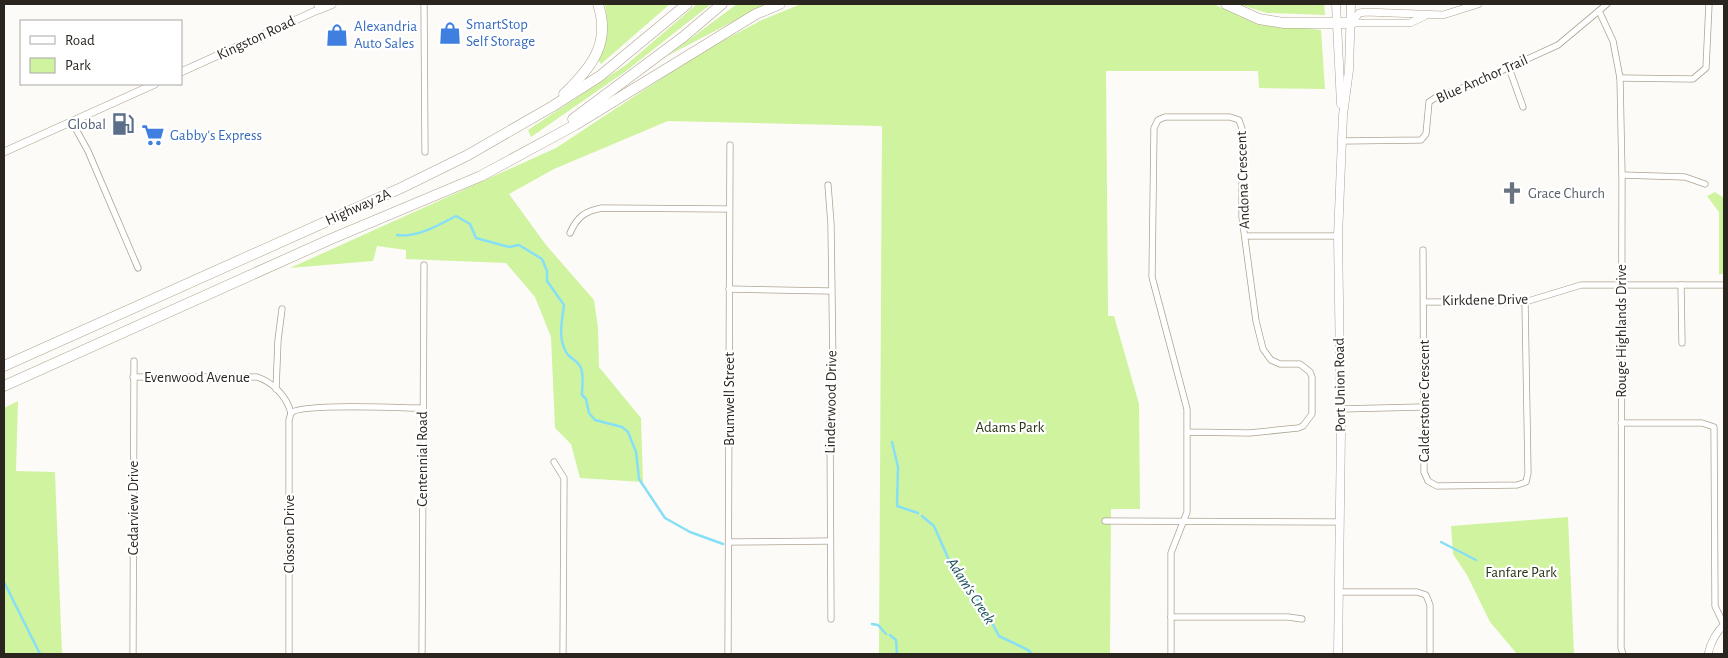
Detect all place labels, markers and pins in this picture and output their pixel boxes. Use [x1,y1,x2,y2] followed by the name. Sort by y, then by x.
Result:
[466,17,535,49] place label: SmartStop Self Storage
[354,19,417,51] place label: Alexandria Auto Sales
[437,20,463,46] shop icon: SmartStop Self Storage
[324,22,350,48] shop icon: Alexandria Auto Sales
[110,111,136,137] fuel station icon: Global
[68,117,106,132] place label: Global
[140,122,166,148] supermarket icon: Gabby's Express
[170,128,262,143] place label: Gabby's Express
[1499,180,1525,206] church icon: Grace Church
[1528,186,1605,201] place label: Grace Church

